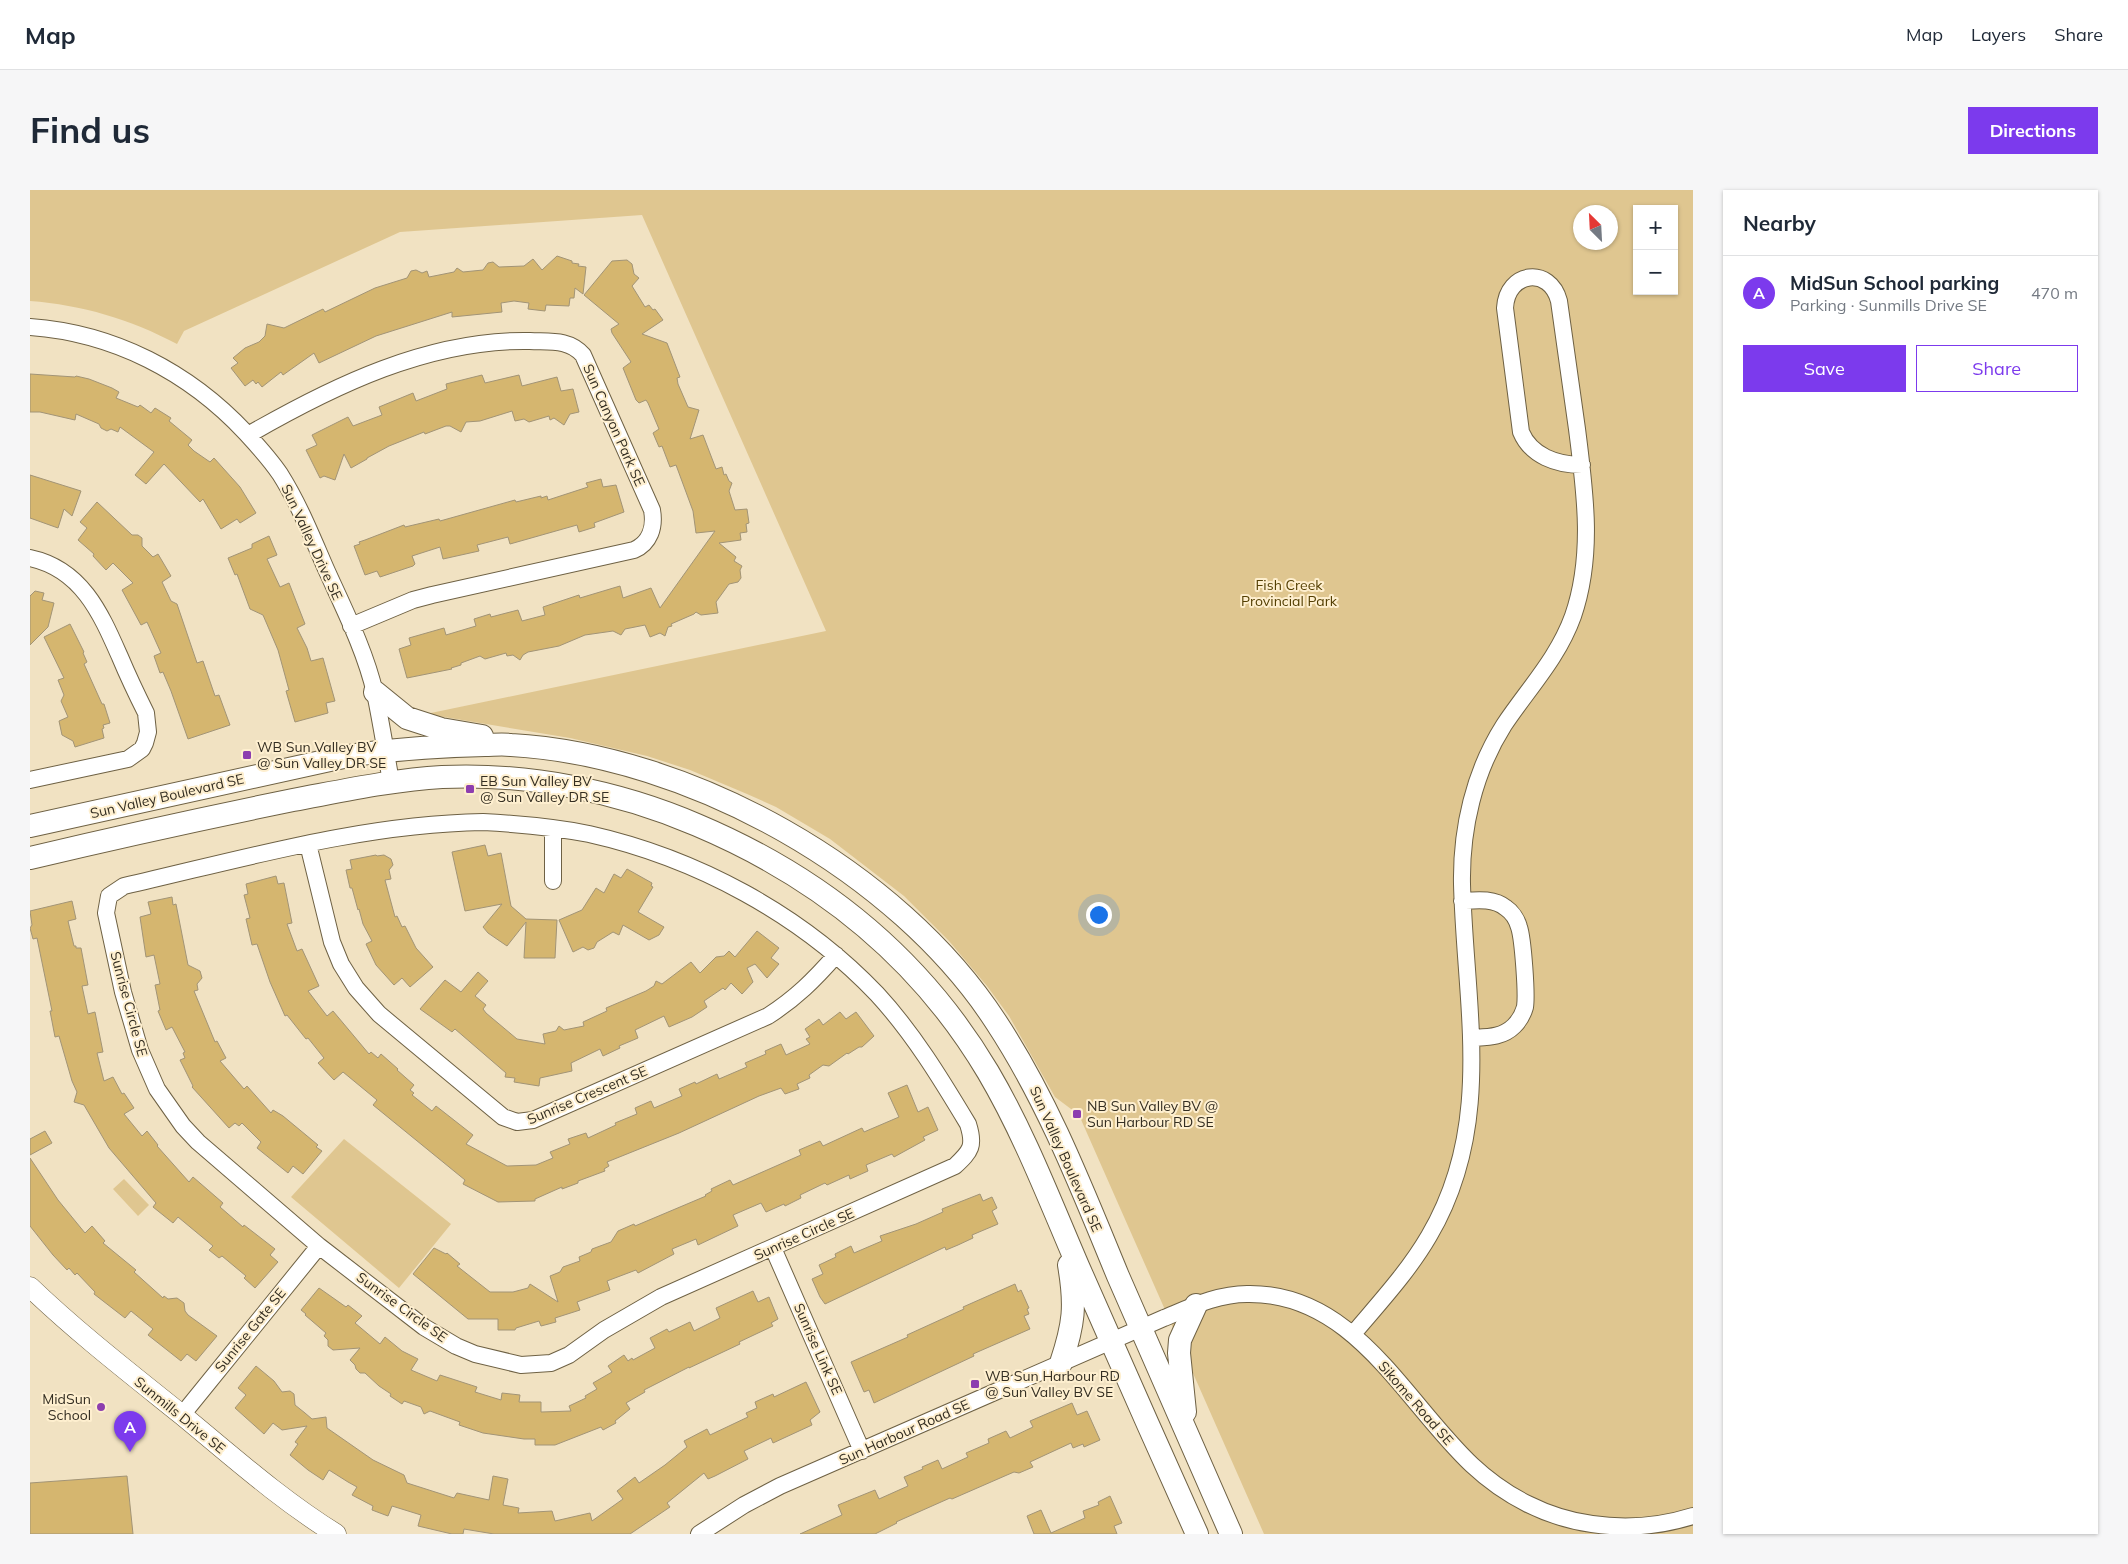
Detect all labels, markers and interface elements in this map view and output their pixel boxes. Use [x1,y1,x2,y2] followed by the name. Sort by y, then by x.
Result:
[25,20,76,50] text: Map
[1906,23,1943,46] text: Map
[1971,23,2026,46] text: Layers
[2054,23,2103,46] text: Share
[1968,107,2098,154] button: Directions
[30,108,150,152] text: Find us
[1573,205,1618,250] north arrow
[1633,205,1678,295] map controls
[1633,205,1678,250] button: +
[1743,210,1816,236] text: Nearby
[1633,250,1678,295] button: −
[1790,271,1999,295] text: MidSun School parking
[1753,283,1765,303] text: A
[2031,283,2078,303] text: 470 m
[1790,295,1987,315] text: Parking · Sunmills Drive SE
[1743,345,1906,392] button: Save
[1916,345,2078,392] button: Share
[579,361,649,489] street label: Sun Canyon Park SE
[277,481,347,603] street label: Sun Valley Drive SE
[1241,576,1338,610] park label: Fish Creek Provincial Park
[257,738,386,772] place label: WB Sun Valley BV @ Sun Valley DR SE
[241,749,253,761] marker: WB Sun Valley BV @ Sun Valley DR SE
[88,770,246,822] street label: Sun Valley Boulevard SE
[480,772,609,806] place label: EB Sun Valley BV @ Sun Valley DR SE
[464,783,476,795] marker: EB Sun Valley BV @ Sun Valley DR SE
[1086,902,1112,928] your location
[106,949,152,1059] street label: Sunrise Circle SE
[524,1062,650,1128] street label: Sunrise Crescent SE
[1026,1083,1106,1235] street label: Sun Valley Boulevard SE
[1087,1097,1218,1131] place label: NB Sun Valley BV @ Sun Harbour RD SE
[1071,1108,1083,1120] marker: NB Sun Valley BV @ Sun Harbour RD SE
[751,1204,857,1264] street label: Sunrise Circle SE
[353,1268,451,1346] street label: Sunrise Circle SE
[210,1284,290,1376] street label: Sunrise Gate SE
[790,1300,846,1398] street label: Sunrise Link SE
[1375,1357,1457,1449] street label: Sikome Road SE
[985,1367,1120,1401] place label: WB Sun Harbour RD @ Sun Valley BV SE
[131,1373,229,1457] street label: Sunmills Drive SE
[969,1378,981,1390] marker: WB Sun Harbour RD @ Sun Valley BV SE
[42,1390,91,1424] place label: MidSun School
[836,1395,972,1469] street label: Sun Harbour Road SE
[95,1401,107,1413] marker: MidSun School
[114,1411,146,1452] pin: A

